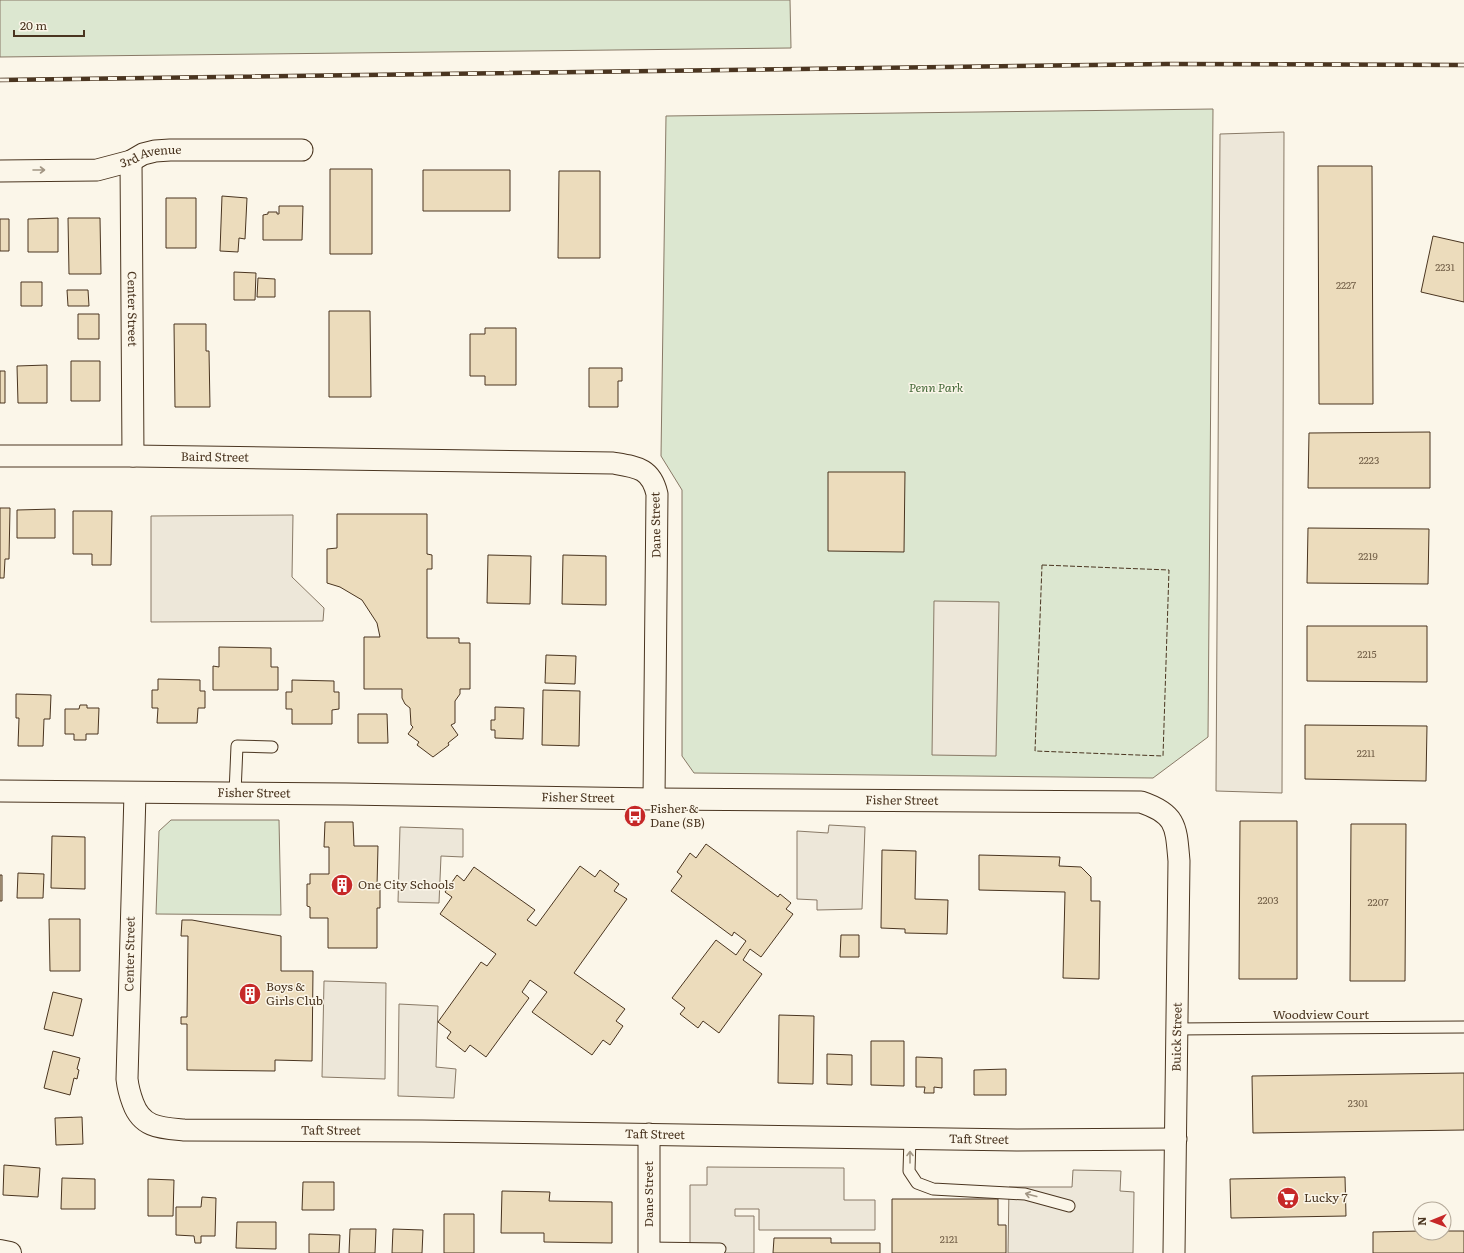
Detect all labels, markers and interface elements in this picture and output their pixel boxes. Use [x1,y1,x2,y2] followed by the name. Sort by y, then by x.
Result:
[14,12,84,38] scale bar
[20,16,47,34] text: 20 m
[118,140,182,172] street label: 3rd Avenue
[32,166,45,174] one-way arrow
[1435,259,1455,274] house number: 2231
[124,271,142,347] street label: Center Street
[1336,277,1356,292] house number: 2227
[909,378,964,396] park label: Penn Park
[181,447,249,466] street label: Baird Street
[1359,452,1379,467] house number: 2223
[645,492,665,558] street label: Dane Street
[1358,548,1378,563] house number: 2219
[1357,646,1377,661] house number: 2215
[1357,745,1375,760] house number: 2211
[217,783,291,802] street label: Fisher Street
[541,787,615,806] street label: Fisher Street
[865,790,939,809] street label: Fisher Street
[650,799,705,831] place label: Fisher & Dane (SB)
[622,803,648,829] bus stop icon: Fisher & Dane (SB)
[329,872,355,898] building icon: One City Schools
[358,875,455,893] place label: One City Schools
[1257,892,1279,907] house number: 2203
[1368,894,1389,909] house number: 2207
[119,916,139,992] street label: Center Street
[266,977,323,1009] place label: Boys & Girls Club
[237,981,263,1007] building icon: Boys & Girls Club
[1166,1002,1186,1072] street label: Buick Street
[1273,1005,1369,1023] street label: Woodview Court
[1348,1095,1368,1110] house number: 2301
[301,1120,361,1139] street label: Taft Street
[625,1124,685,1143] street label: Taft Street
[949,1129,1009,1148] street label: Taft Street
[906,1151,914,1164] one-way arrow
[639,1161,657,1227] street label: Dane Street
[1275,1185,1301,1211] supermarket icon: Lucky 7
[1304,1188,1348,1206] place label: Lucky 7
[1025,1191,1038,1198] one-way arrow
[1412,1201,1452,1241] north arrow
[1413,1216,1429,1226] text: N
[940,1231,958,1246] house number: 2121

